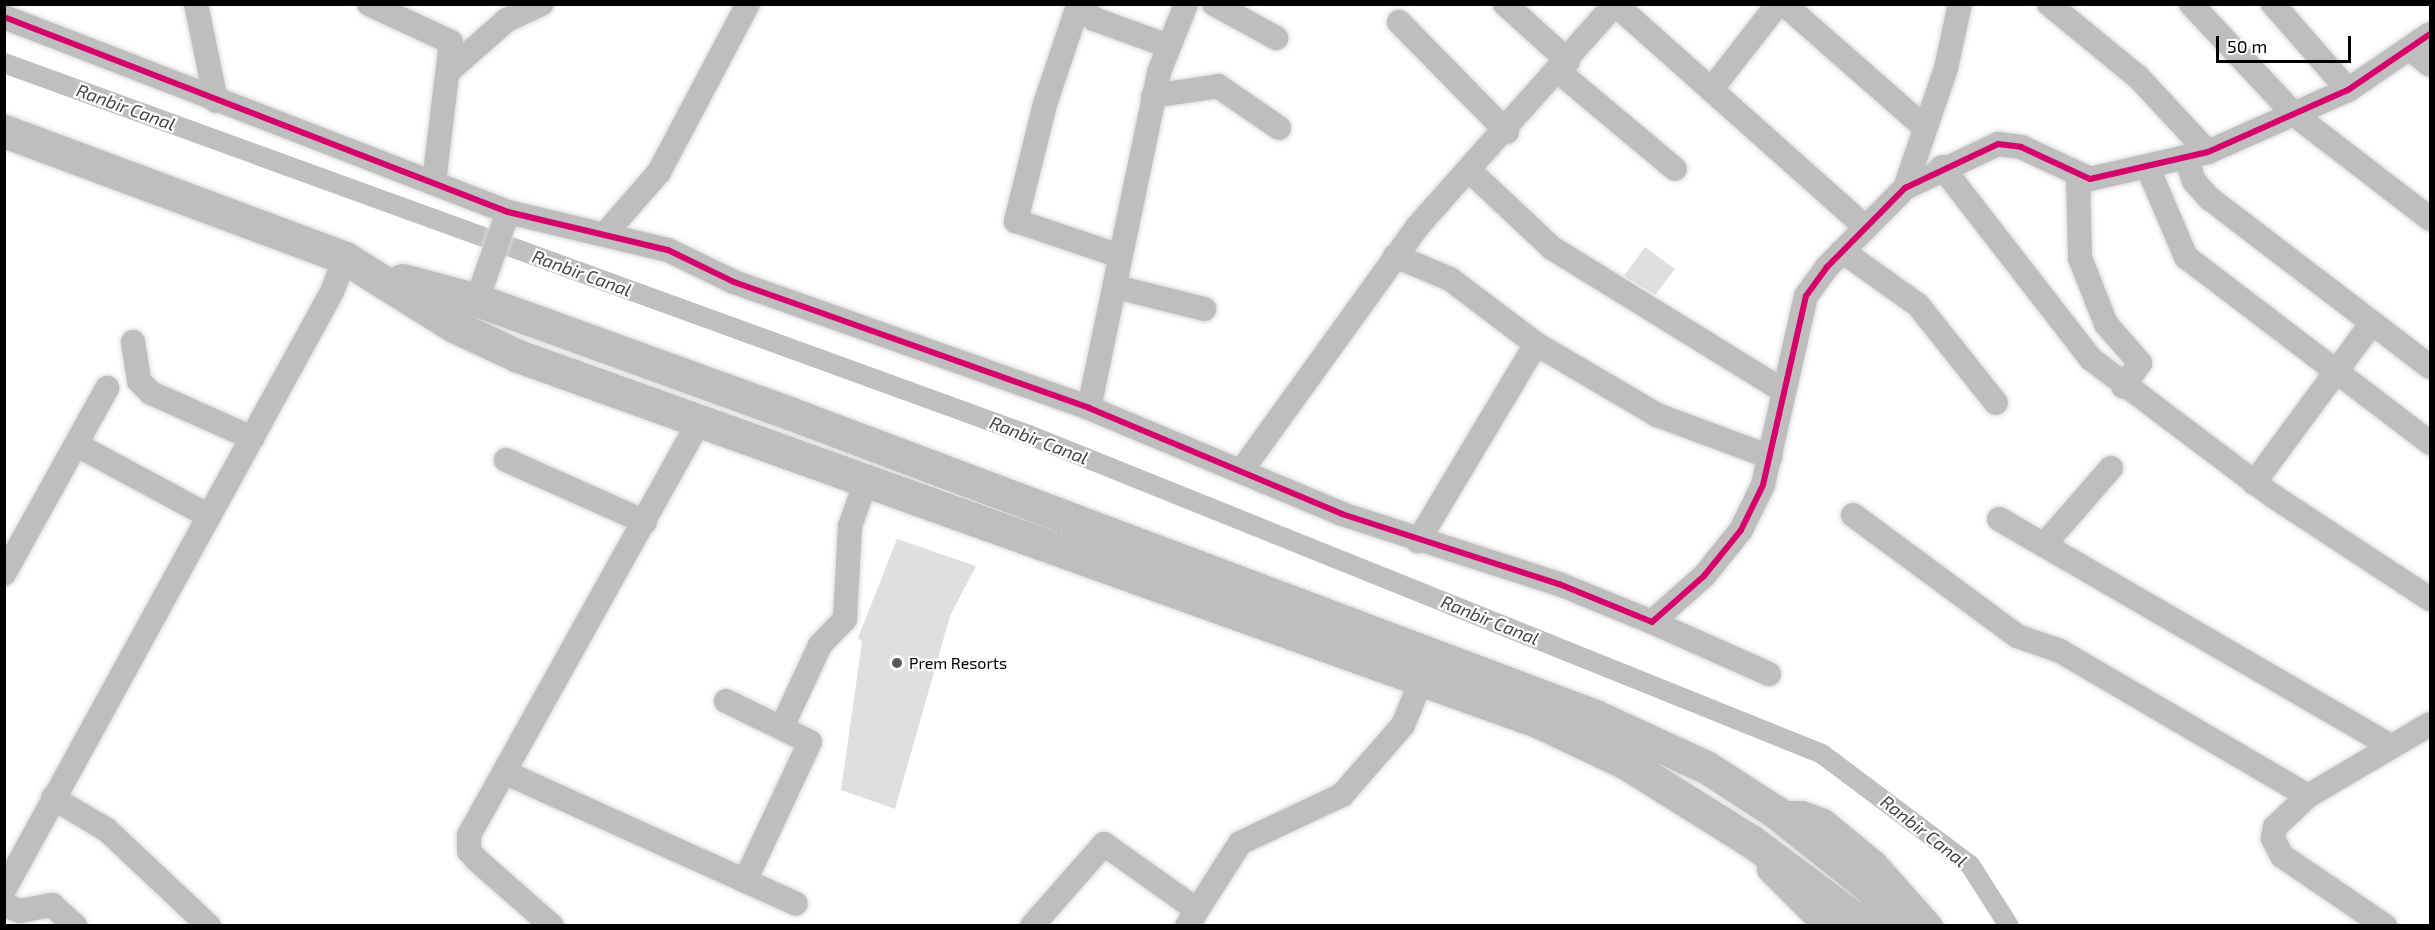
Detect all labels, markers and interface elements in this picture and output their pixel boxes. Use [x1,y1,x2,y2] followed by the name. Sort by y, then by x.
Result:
[2219,24,2354,62] scale bar
[2227,35,2267,57] text: 50 m
[73,79,179,135] water label: Ranbir Canal
[529,245,635,301] water label: Ranbir Canal
[987,411,1091,469] water label: Ranbir Canal
[1438,590,1542,650] water label: Ranbir Canal
[909,653,1007,673] place label: Prem Resorts
[890,656,904,670] marker: Prem Resorts
[1876,790,1972,872] water label: Ranbir Canal

